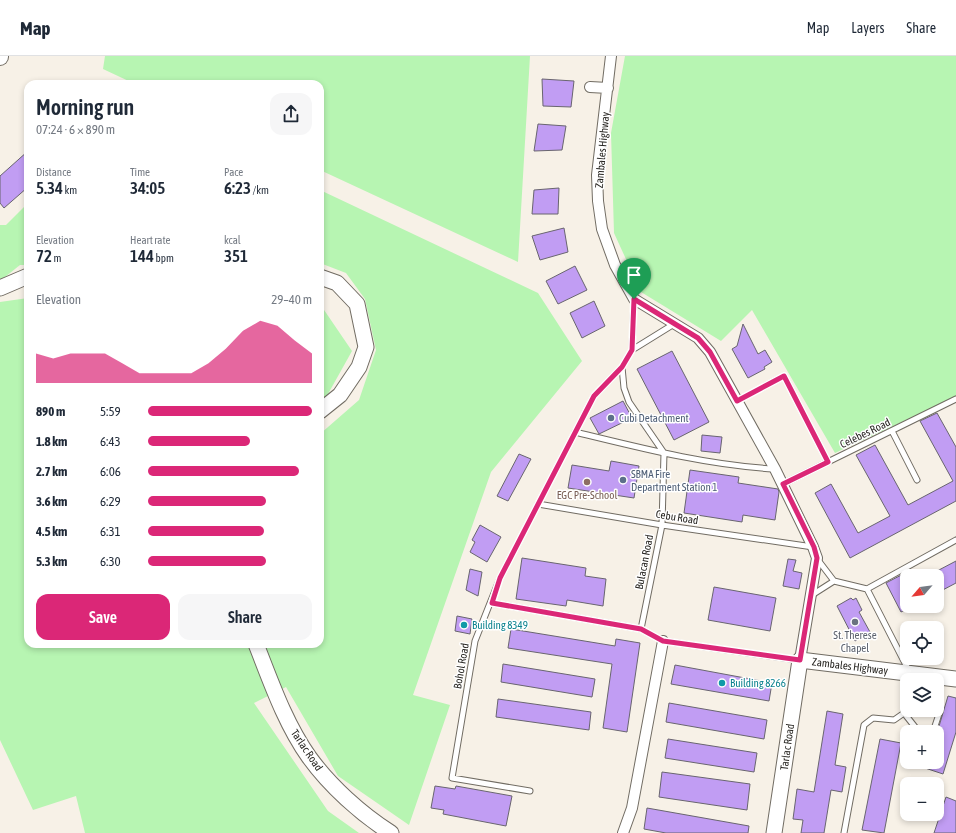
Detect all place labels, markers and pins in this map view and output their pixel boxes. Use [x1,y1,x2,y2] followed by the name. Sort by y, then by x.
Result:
[617,258,651,299] pin
[619,412,689,424] place label: Cubi Detachment
[606,413,616,423] marker: Cubi Detachment
[631,468,718,493] place label: SBMA Fire Department Station 1
[618,475,628,485] marker: SBMA Fire Department Station 1
[582,477,592,487] marker: EGC Pre-School
[557,489,617,501] place label: EGC Pre-School
[850,617,860,627] marker: St. Therese Chapel
[472,619,528,631] place label: Building 8349
[459,620,469,630] marker: Building 8349
[833,629,877,654] place label: St. Therese Chapel
[730,677,786,689] place label: Building 8266
[717,678,727,688] marker: Building 8266

